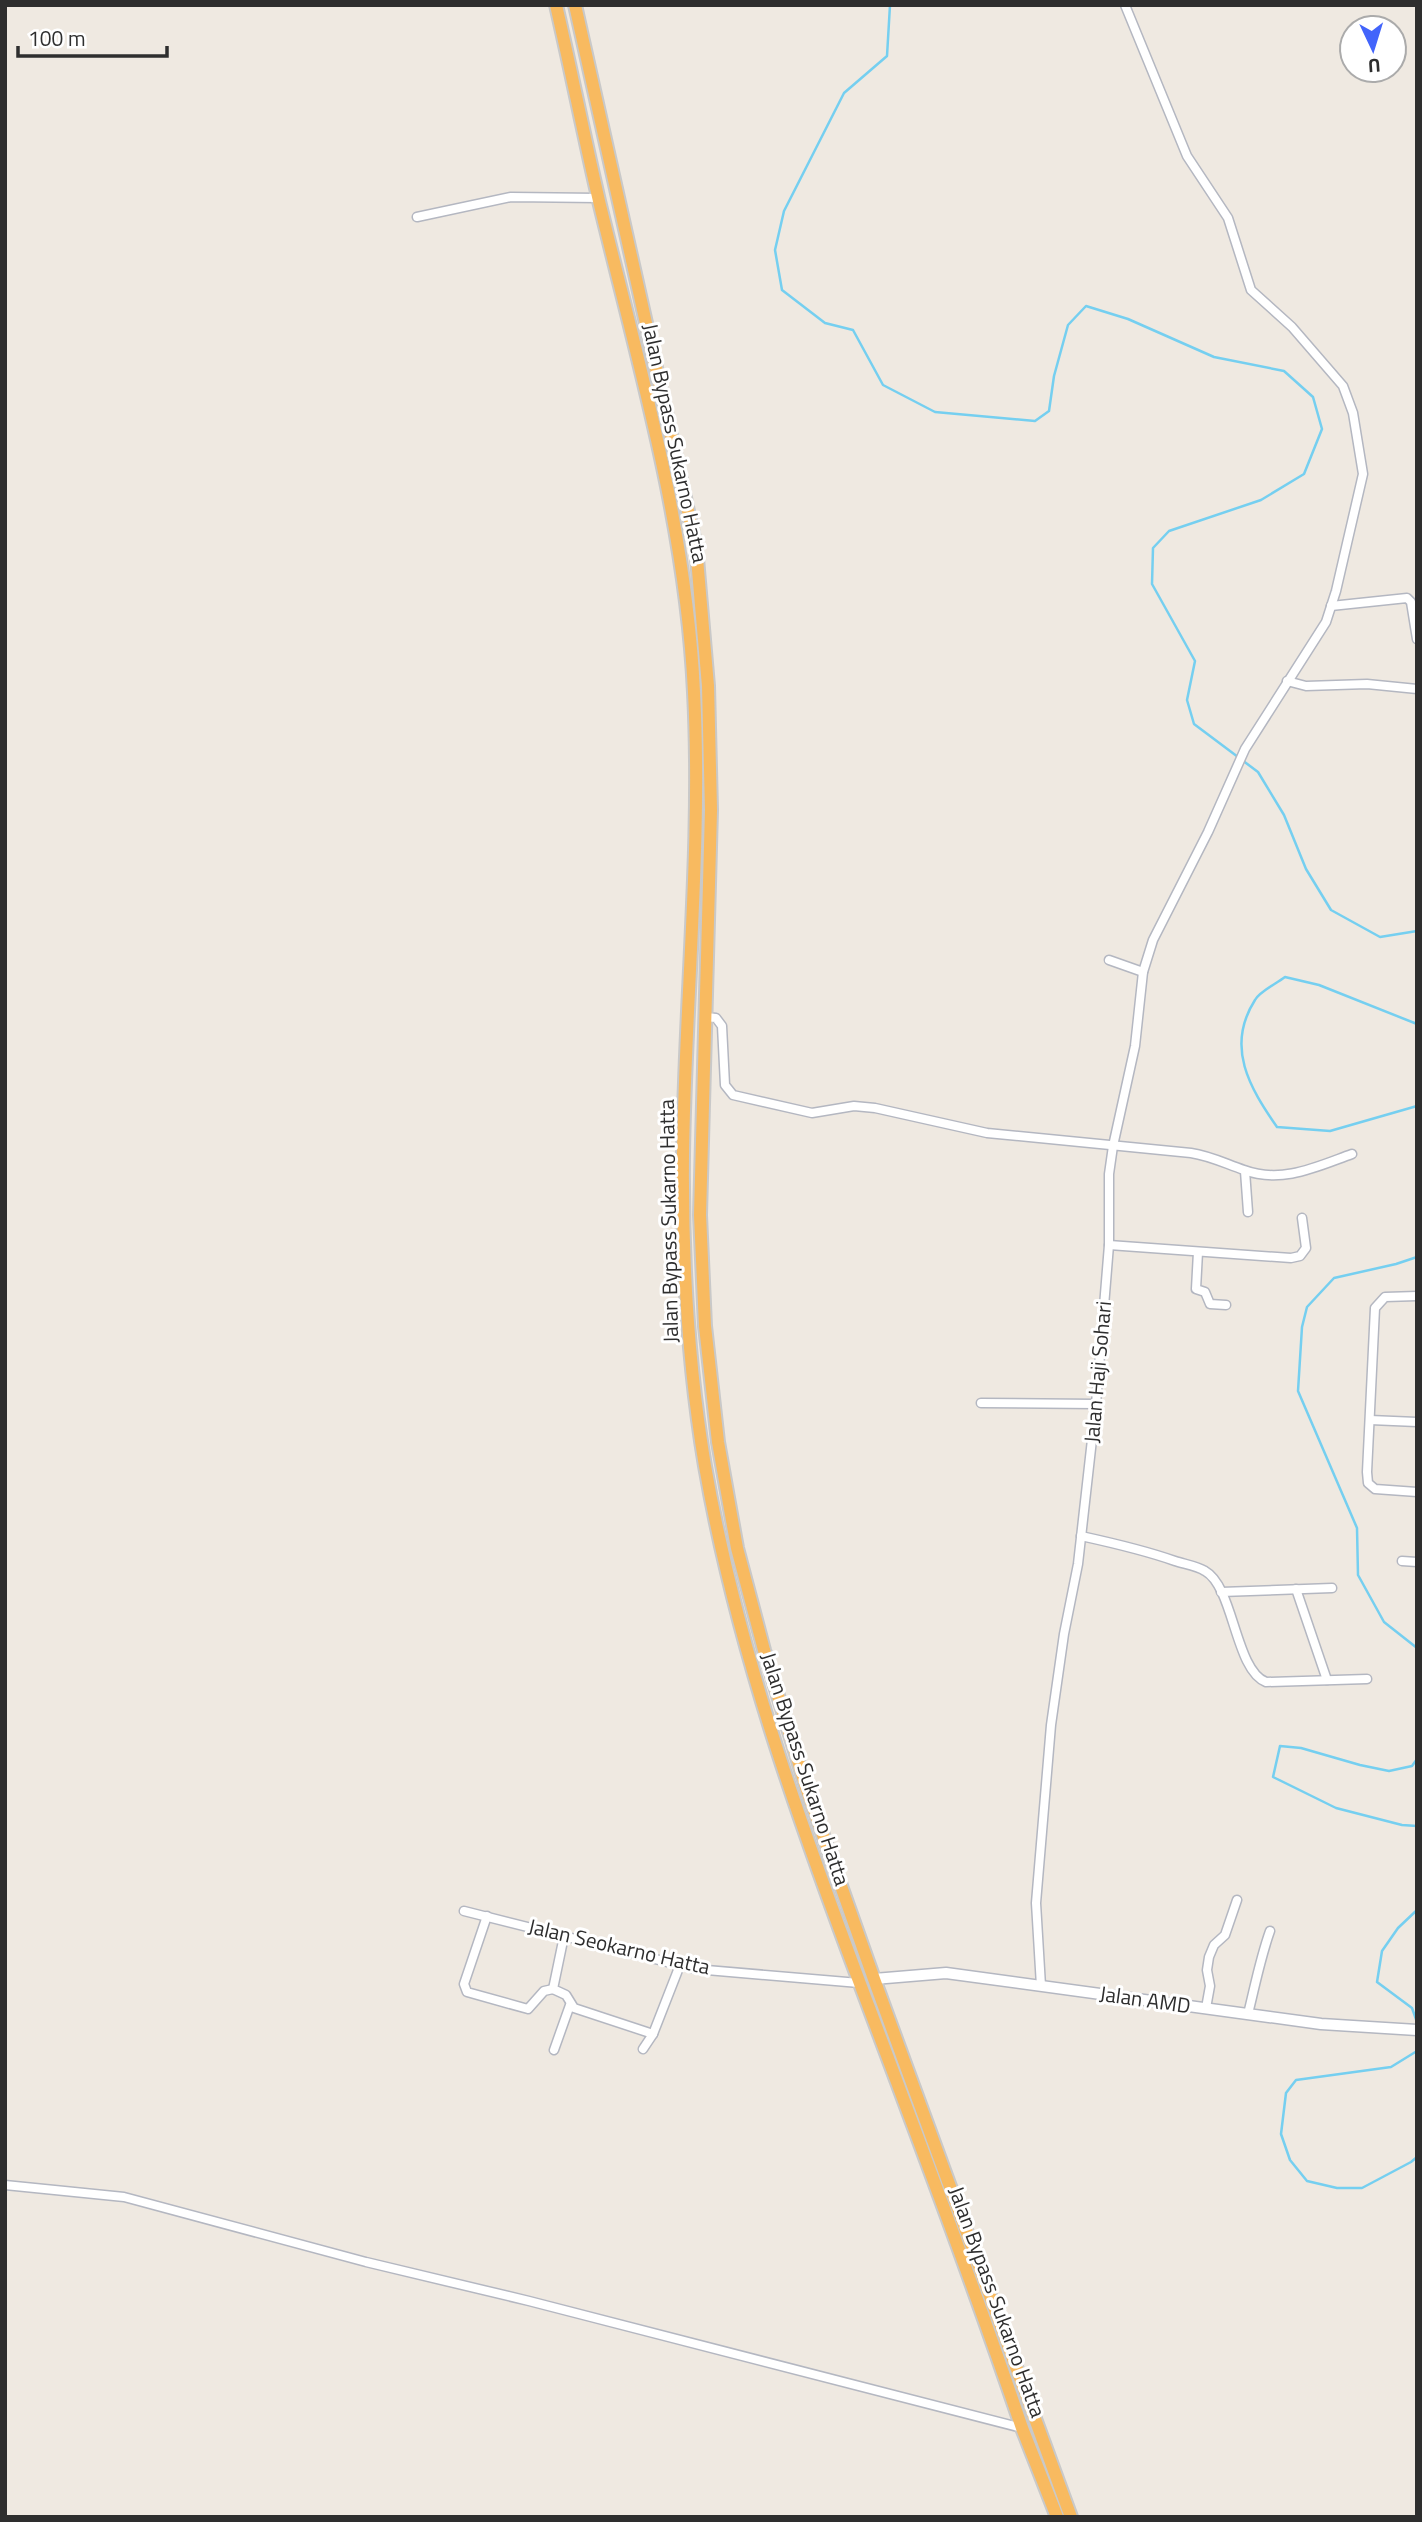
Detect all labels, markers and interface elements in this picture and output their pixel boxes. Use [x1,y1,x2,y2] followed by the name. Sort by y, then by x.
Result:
[18,14,166,58] scale bar
[1338,14,1408,84] north arrow
[28,22,85,54] text: 100 m
[1367,52,1381,81] text: U
[635,320,717,566] street label: Jalan Bypass Sukarno Hatta
[650,1098,686,1343] street label: Jalan Bypass Sukarno Hatta
[1075,1300,1119,1444] street label: Jalan Haji Sohari
[753,1648,859,1890] street label: Jalan Bypass Sukarno Hatta
[525,1910,714,1983] street label: Jalan Seokarno Hatta
[1098,1977,1193,2021] street label: Jalan AMD
[941,2182,1055,2422] street label: Jalan Bypass Sukarno Hatta

